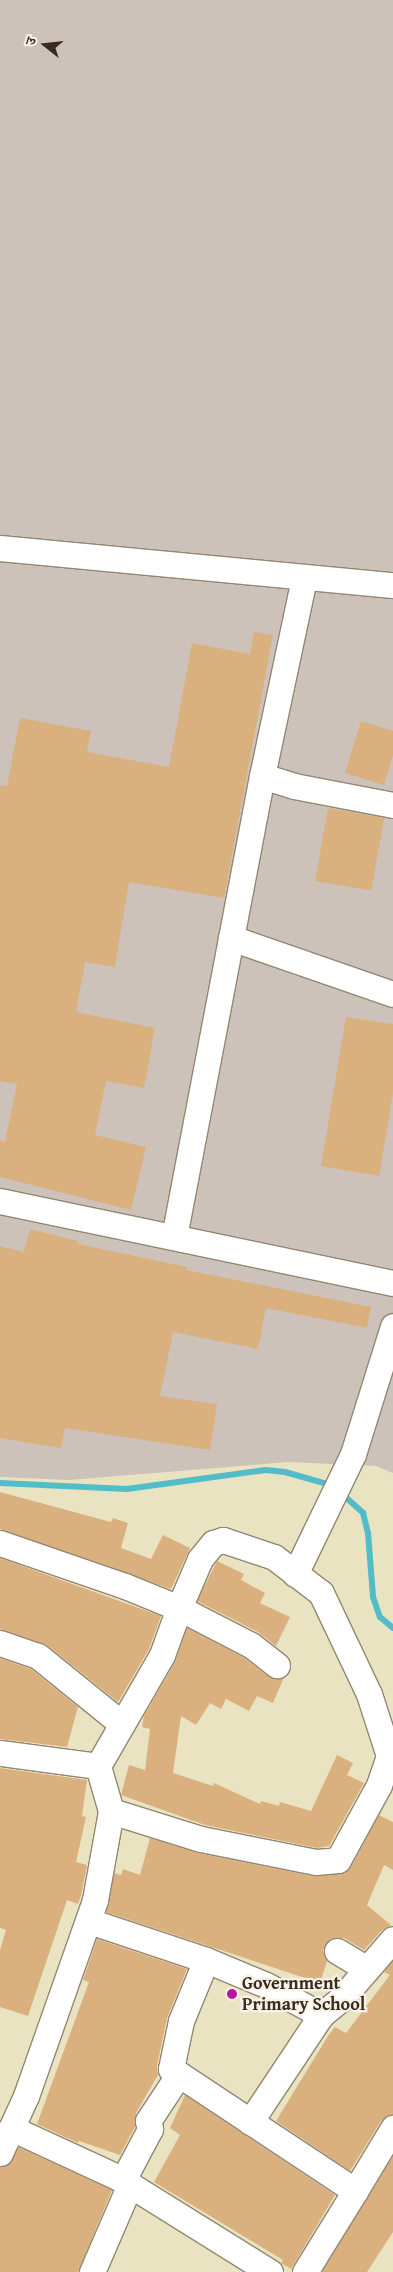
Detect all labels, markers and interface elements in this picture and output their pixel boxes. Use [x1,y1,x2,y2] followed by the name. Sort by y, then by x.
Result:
[20,20,70,70] north arrow
[20,35,41,47] text: उ
[242,1973,365,2016] place label: Government Primary School
[226,1988,238,2000] marker: Government Primary School

